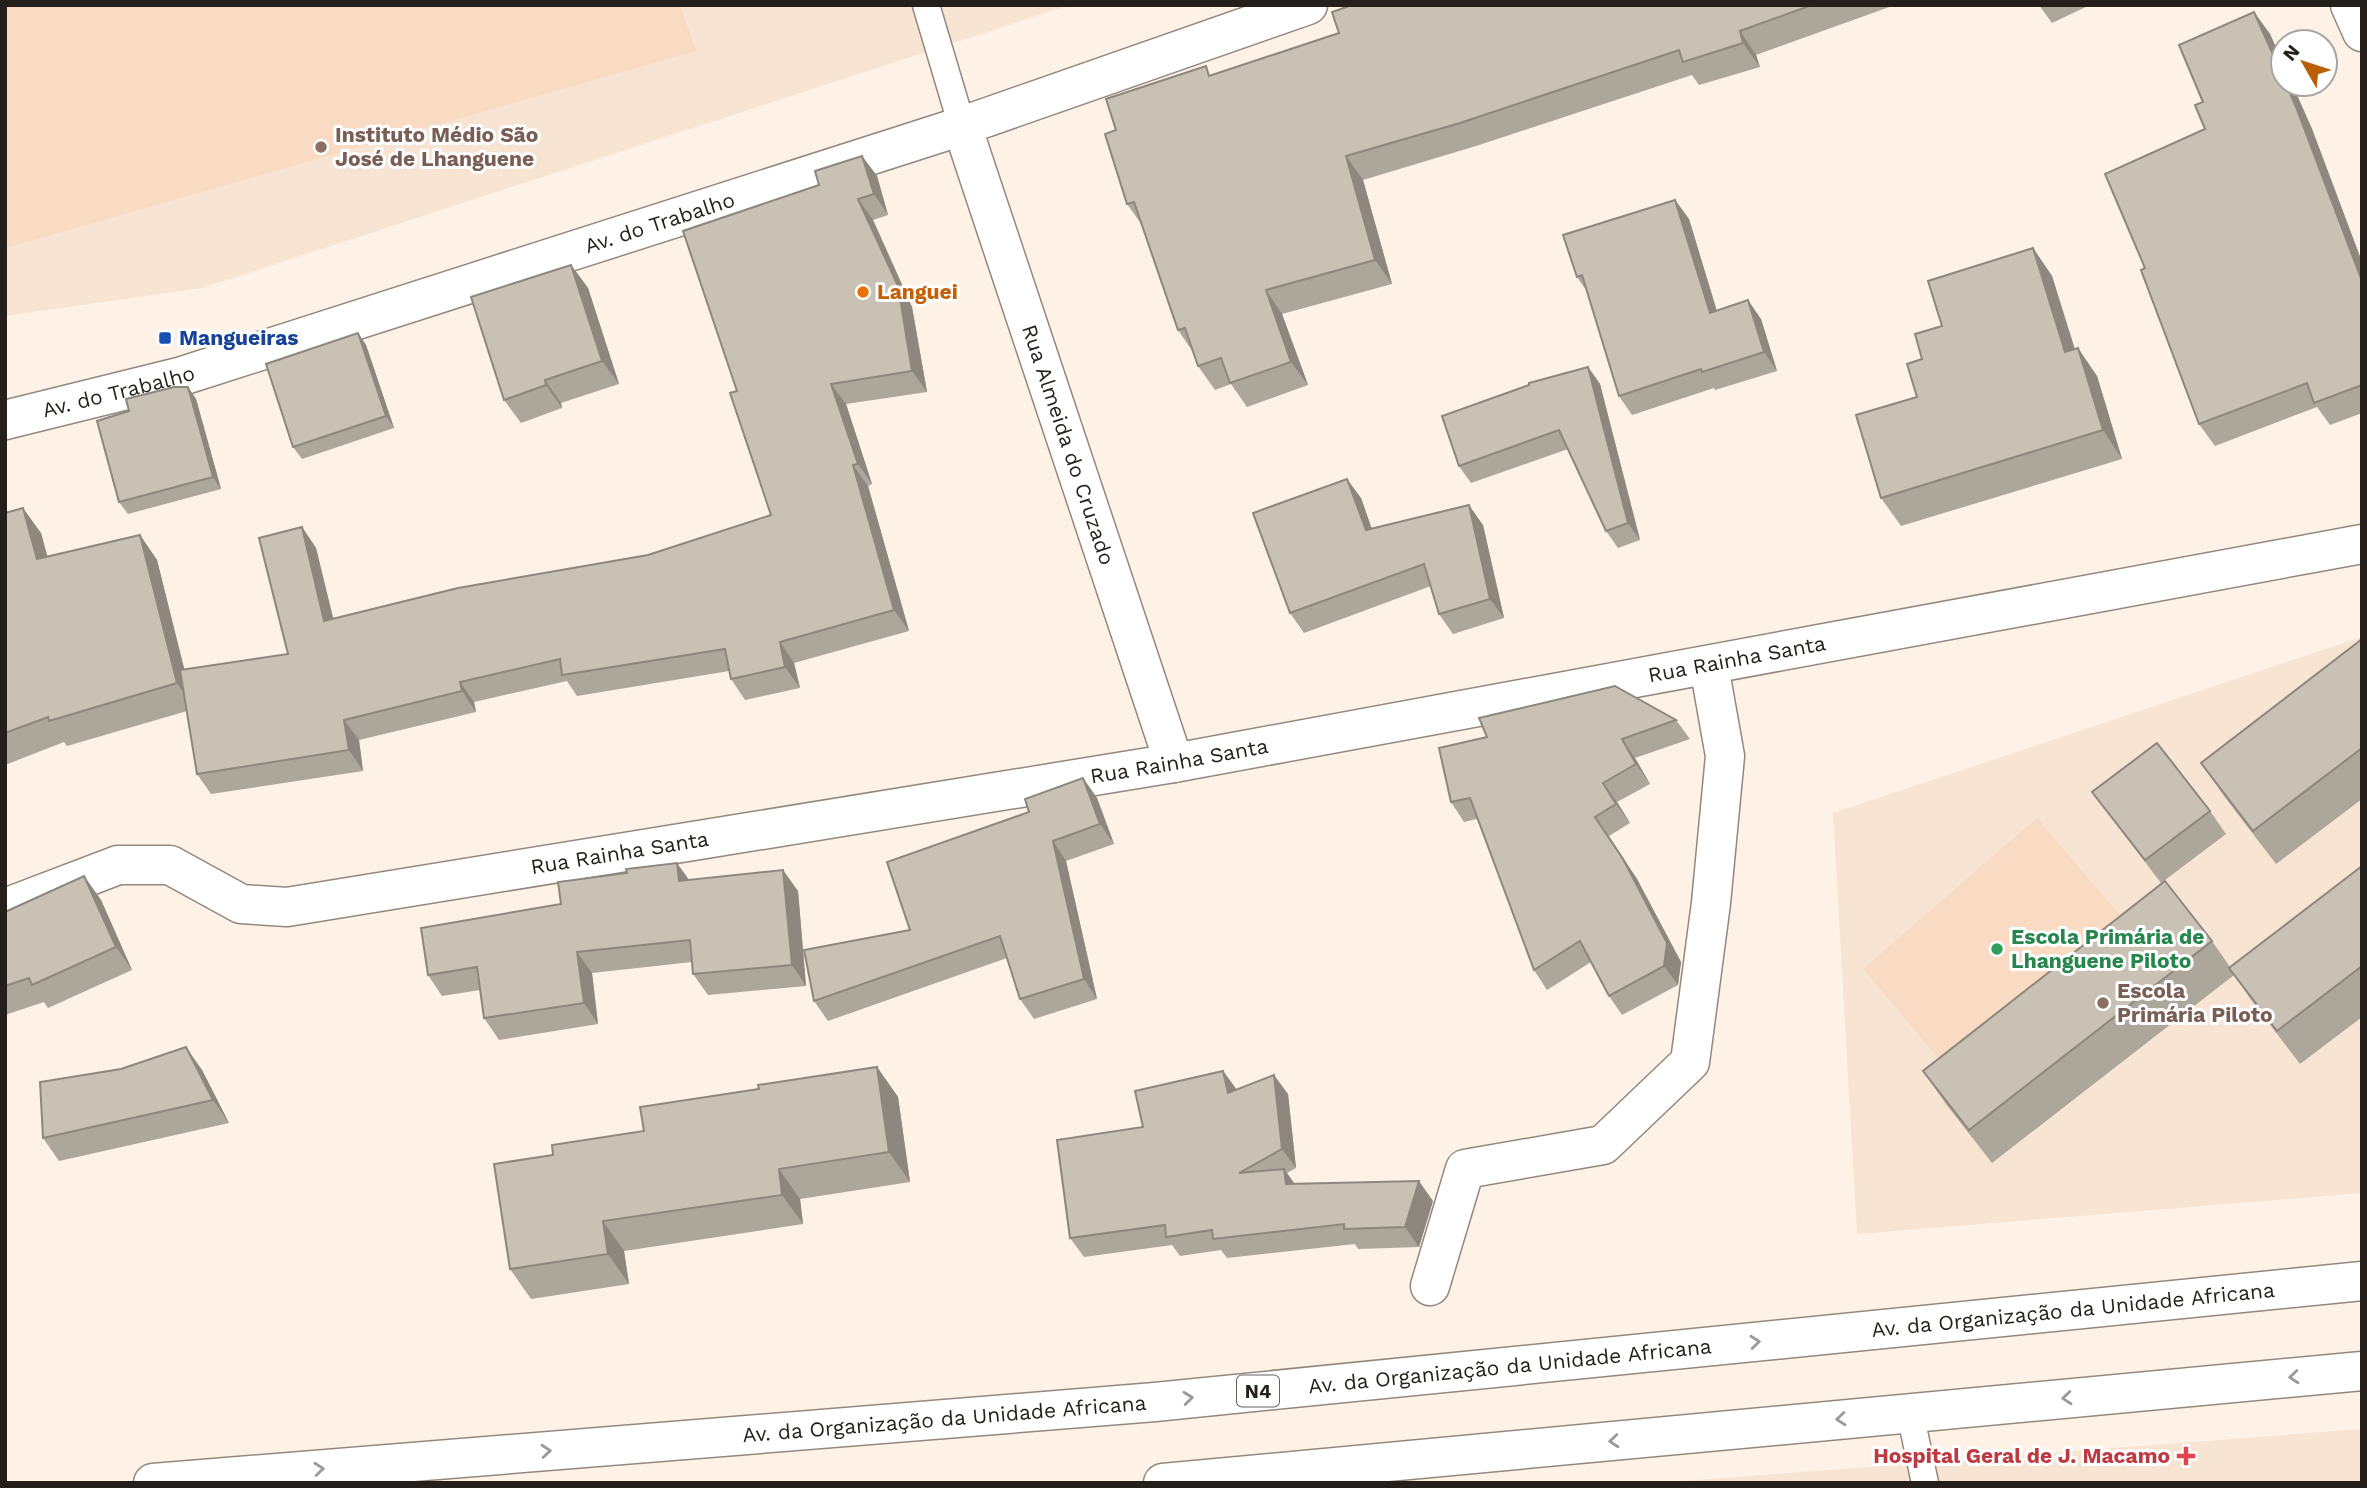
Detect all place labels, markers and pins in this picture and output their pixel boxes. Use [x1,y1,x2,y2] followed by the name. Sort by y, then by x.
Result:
[335,122,538,171] place label: Instituto Médio São José de Lhanguene
[313,139,329,155] marker: Instituto Médio São José de Lhanguene
[877,279,958,304] place label: Languei
[855,284,871,300] marker: Languei
[179,325,299,350] place label: Mangueiras
[157,330,173,346] marker: Mangueiras
[2011,924,2204,973] place label: Escola Primária de Lhanguene Piloto
[1989,941,2005,957] marker: Escola Primária de Lhanguene Piloto
[2117,978,2272,1027] place label: Escola Primária Piloto
[2095,995,2111,1011] marker: Escola Primária Piloto
[1873,1443,2170,1468] place label: Hospital Geral de J. Macamo
[2176,1446,2196,1466] marker: Hospital Geral de J. Macamo

